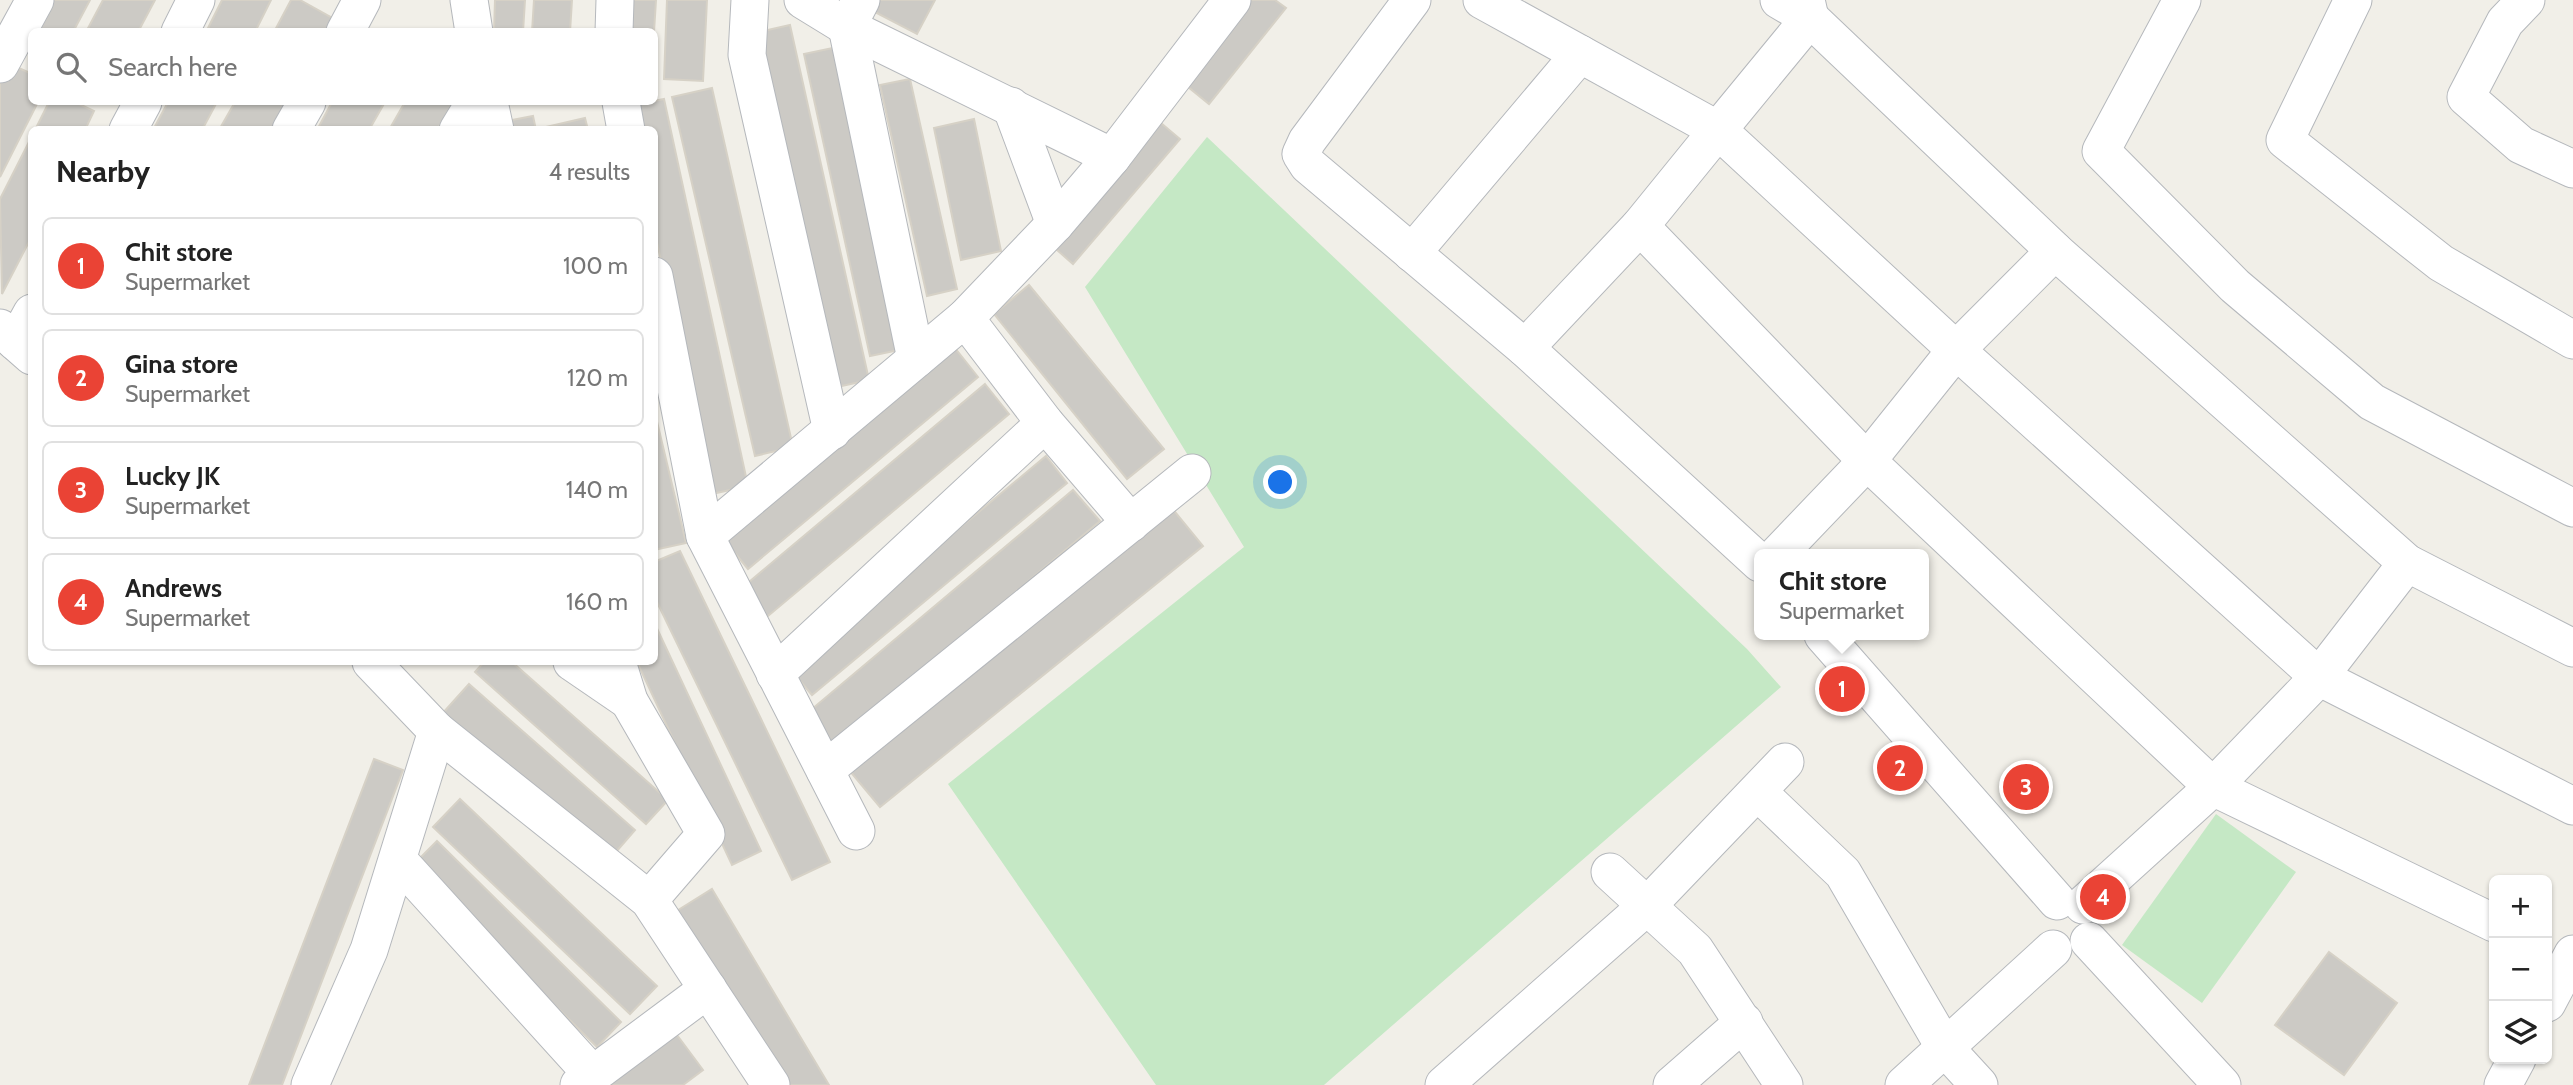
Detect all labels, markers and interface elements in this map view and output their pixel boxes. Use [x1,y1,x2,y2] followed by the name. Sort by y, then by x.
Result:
[28,28,658,105] search box
[52,48,90,86] icon: search
[108,51,237,83] text: Search here
[56,153,150,190] text: Nearby
[549,158,630,186] text: 4 results
[125,236,233,268] text: Chit store
[77,252,85,280] text: 1
[563,252,628,280] text: 100 m
[125,268,250,296] text: Supermarket
[125,348,238,380] text: Gina store
[75,364,87,392] text: 2
[567,364,628,392] text: 120 m
[125,380,250,408] text: Supermarket
[125,460,220,492] text: Lucky JK
[1263,465,1297,499] your location
[75,476,87,504] text: 3
[566,476,628,504] text: 140 m
[125,492,250,520] text: Supermarket
[1754,549,1929,640] popup
[1779,565,1887,597] text: Chit store
[125,572,222,604] text: Andrews
[74,588,88,616] text: 4
[566,588,628,616] text: 160 m
[1779,597,1904,625] text: Supermarket
[125,604,250,632] text: Supermarket
[1819,663,1865,715] pin: 1
[1877,742,1923,794] pin: 2
[2003,761,2049,813] pin: 3
[2080,871,2126,923] pin: 4
[2489,875,2552,1064] map controls
[2489,875,2552,938] button: +
[2489,938,2552,1001] button: −
[2489,1001,2552,1064] button: layers

